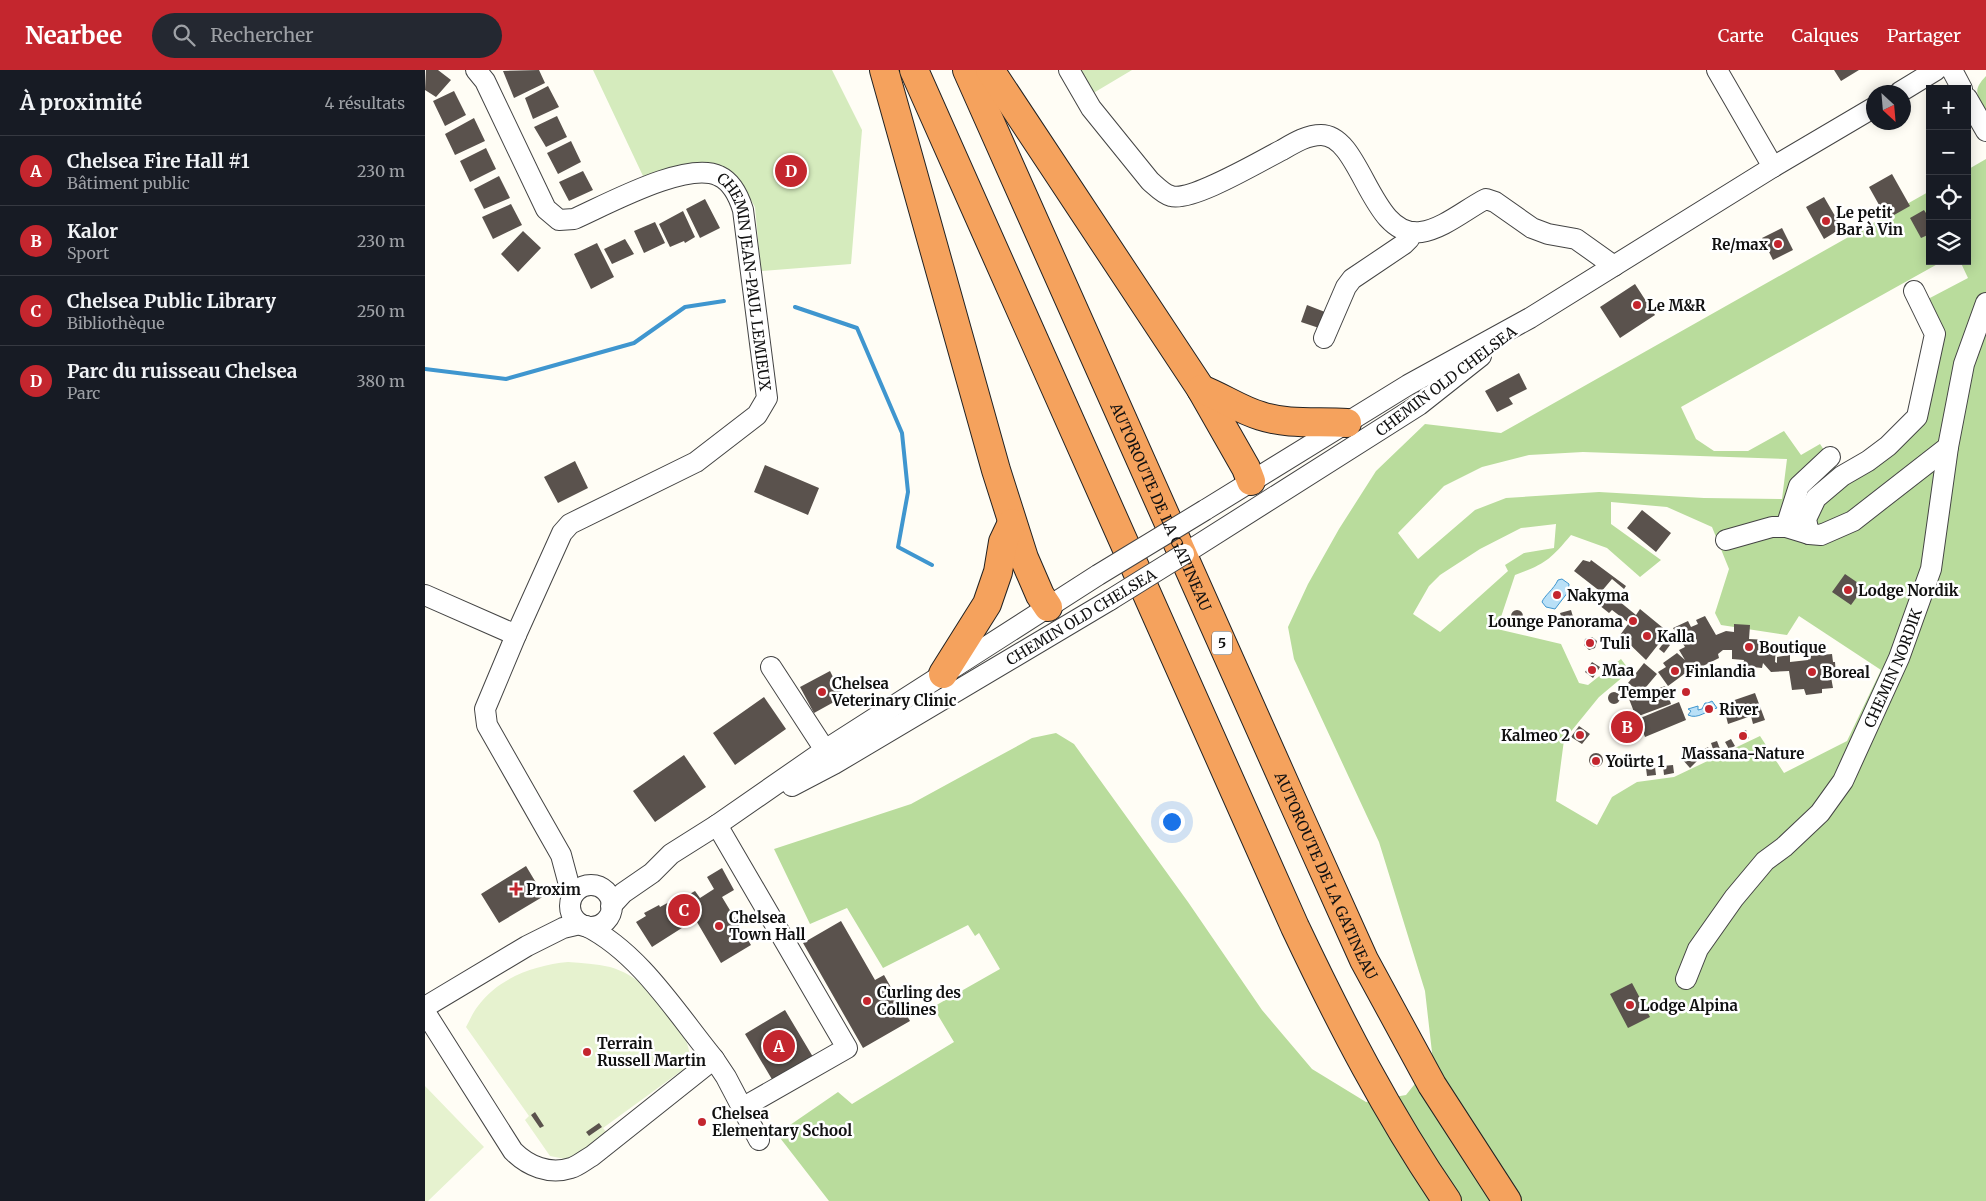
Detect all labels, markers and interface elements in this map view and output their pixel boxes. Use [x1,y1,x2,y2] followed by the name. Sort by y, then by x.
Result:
[152,13,502,58] search box
[25,20,122,51] text: Nearbee
[170,21,198,49] icon: search
[210,23,314,47] text: Rechercher
[1718,24,1764,47] text: Carte
[1792,24,1859,47] text: Calques
[1887,24,1961,47] text: Partager
[1866,85,1911,130] north arrow
[1926,85,1971,265] map controls
[1926,85,1971,130] button: +
[20,89,142,116] text: À proximité
[325,93,405,113] text: 4 résultats
[1926,130,1971,175] button: −
[67,149,250,173] text: Chelsea Fire Hall #1
[775,152,807,190] pin: D
[30,161,42,181] text: A
[357,161,405,181] text: 230 m
[714,168,776,392] street label: CHEMIN JEAN-PAUL LEMIEUX
[67,173,190,193] text: Bâtiment public
[1926,175,1971,220] button: locate
[1836,203,1903,239] place label: Le petit Bar à Vin
[1820,215,1832,227] marker: Le petit Bar à Vin
[67,219,118,243] text: Kalor
[1926,220,1971,265] button: layers
[30,231,42,251] text: B
[357,231,405,251] text: 230 m
[1711,235,1769,254] place label: Re/max
[1772,238,1784,250] marker: Re/max
[67,243,109,263] text: Sport
[67,289,276,313] text: Chelsea Public Library
[1647,296,1706,315] place label: Le M&R
[1631,299,1643,311] marker: Le M&R
[31,301,41,321] text: C
[357,301,405,321] text: 250 m
[67,313,165,333] text: Bibliothèque
[1372,321,1521,440] street label: CHEMIN OLD CHELSEA
[67,359,297,383] text: Parc du ruisseau Chelsea
[30,371,42,391] text: D
[357,371,405,391] text: 380 m
[67,383,100,403] text: Parc
[1106,399,1216,614] street label: AUTOROUTE DE LA GATINEAU
[1002,564,1160,669] street label: CHEMIN OLD CHELSEA
[1858,581,1959,600] place label: Lodge Nordik
[1842,584,1854,596] marker: Lodge Nordik
[1567,586,1630,605] place label: Nakyma
[1551,589,1563,601] marker: Nakyma
[1859,606,1926,730] street label: CHEMIN NORDIK
[1488,612,1624,631] place label: Lounge Panorama
[1627,615,1639,627] marker: Lounge Panorama
[1657,627,1695,646] place label: Kalla
[1641,630,1653,642] marker: Kalla
[1212,632,1232,654] road number: 5
[1600,634,1630,653] place label: Tuli
[1584,637,1596,649] marker: Tuli
[1759,638,1826,657] place label: Boutique
[1743,641,1755,653] marker: Boutique
[1602,661,1635,680] place label: Maa
[1685,662,1756,681] place label: Finlandia
[1822,663,1870,682] place label: Boreal
[1586,664,1598,676] marker: Maa
[1669,665,1681,677] marker: Finlandia
[1806,666,1818,678] marker: Boreal
[831,674,957,710] place label: Chelsea Veterinary Clinic
[1618,683,1676,702] place label: Temper
[816,686,828,698] marker: Chelsea Veterinary Clinic
[1680,686,1692,698] marker: Temper
[1719,700,1758,719] place label: River
[1703,703,1715,715] marker: River
[1611,708,1643,746] pin: B
[1501,726,1570,745] place label: Kalmeo 2
[1574,729,1586,741] marker: Kalmeo 2
[1737,730,1749,742] marker: Massana-Nature
[1682,744,1804,763] place label: Massana-Nature
[1605,752,1664,771] place label: Yoürte 1
[1590,755,1602,767] marker: Yoürte 1
[1271,768,1382,982] street label: AUTOROUTE DE LA GATINEAU
[1159,809,1185,835] your location
[526,880,581,899] place label: Proxim
[510,883,522,895] marker: Proxim
[668,891,700,929] pin: C
[729,908,806,944] place label: Chelsea Town Hall
[713,920,725,932] marker: Chelsea Town Hall
[877,983,961,1019] place label: Curling des Collines
[861,995,873,1007] marker: Curling des Collines
[1640,996,1738,1015] place label: Lodge Alpina
[1624,999,1636,1011] marker: Lodge Alpina
[763,1027,795,1065] pin: A
[597,1034,706,1070] place label: Terrain Russell Martin
[581,1046,593,1058] marker: Terrain Russell Martin
[712,1104,852,1140] place label: Chelsea Elementary School
[696,1116,708,1128] marker: Chelsea Elementary School

